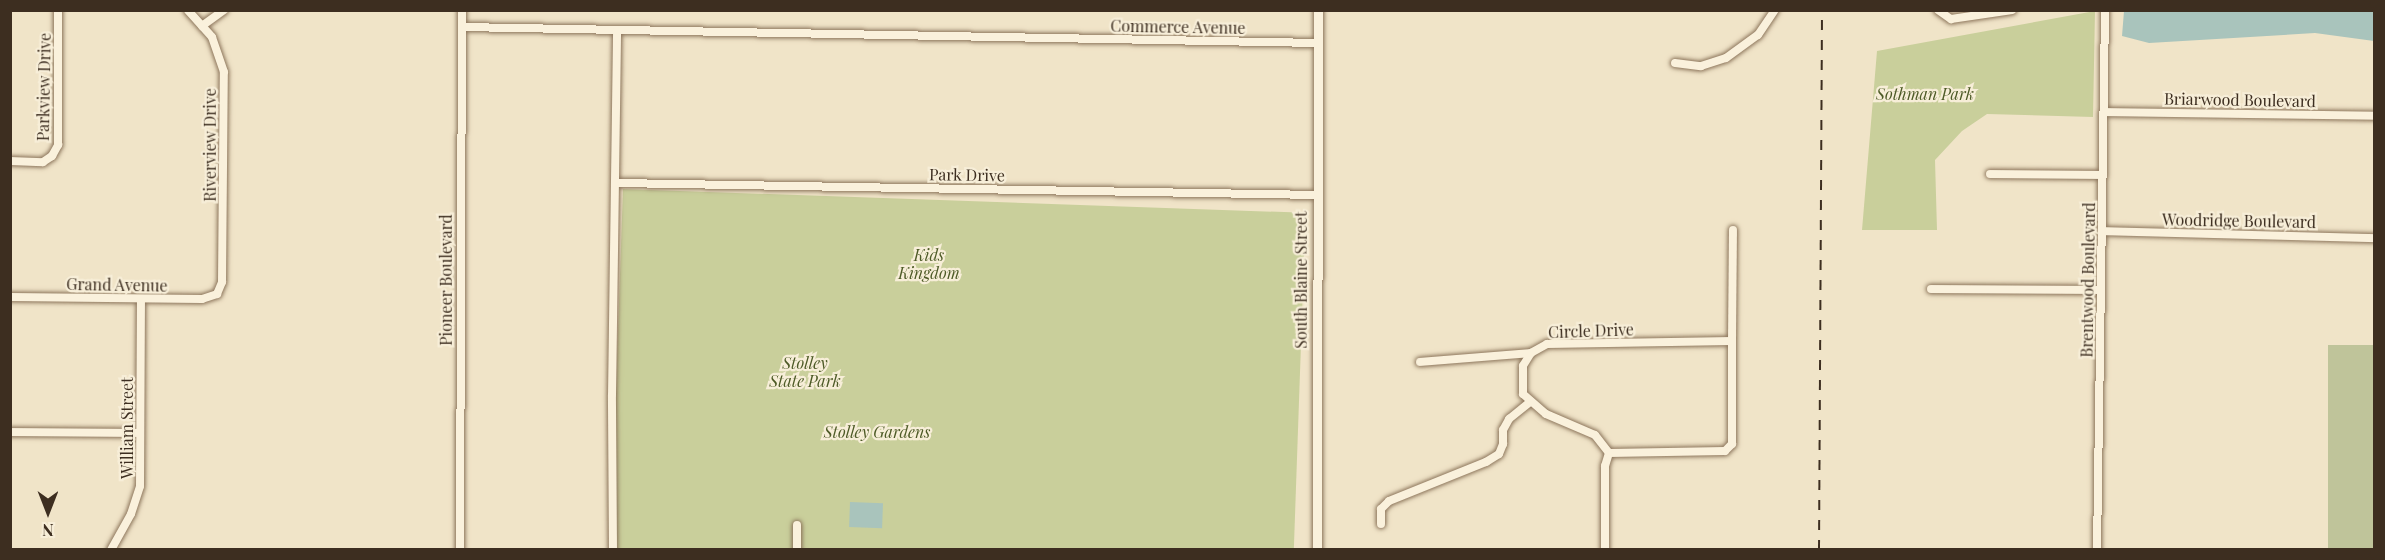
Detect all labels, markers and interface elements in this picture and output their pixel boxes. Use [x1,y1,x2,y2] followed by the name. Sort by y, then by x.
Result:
[1110,16,1246,38] street label: Commerce Avenue
[33,32,55,142] street label: Parkview Drive
[1876,84,1974,104] park label: Sothman Park
[200,88,220,202] street label: Riverview Drive
[2164,89,2316,111] street label: Briarwood Boulevard
[929,165,1005,185] street label: Park Drive
[2077,202,2099,358] street label: Brentwood Boulevard
[2162,210,2316,232] street label: Woodridge Boulevard
[1291,211,1311,349] street label: South Blaine Street
[436,214,456,346] street label: Pioneer Boulevard
[898,245,960,283] park label: Kids Kingdom
[66,275,168,295] street label: Grand Avenue
[1548,320,1634,342] street label: Circle Drive
[769,353,841,391] park label: Stolley State Park
[117,377,137,479] street label: William Street
[824,422,930,442] park label: Stolley Gardens
[18,482,78,542] north arrow
[42,520,54,541] text: N

